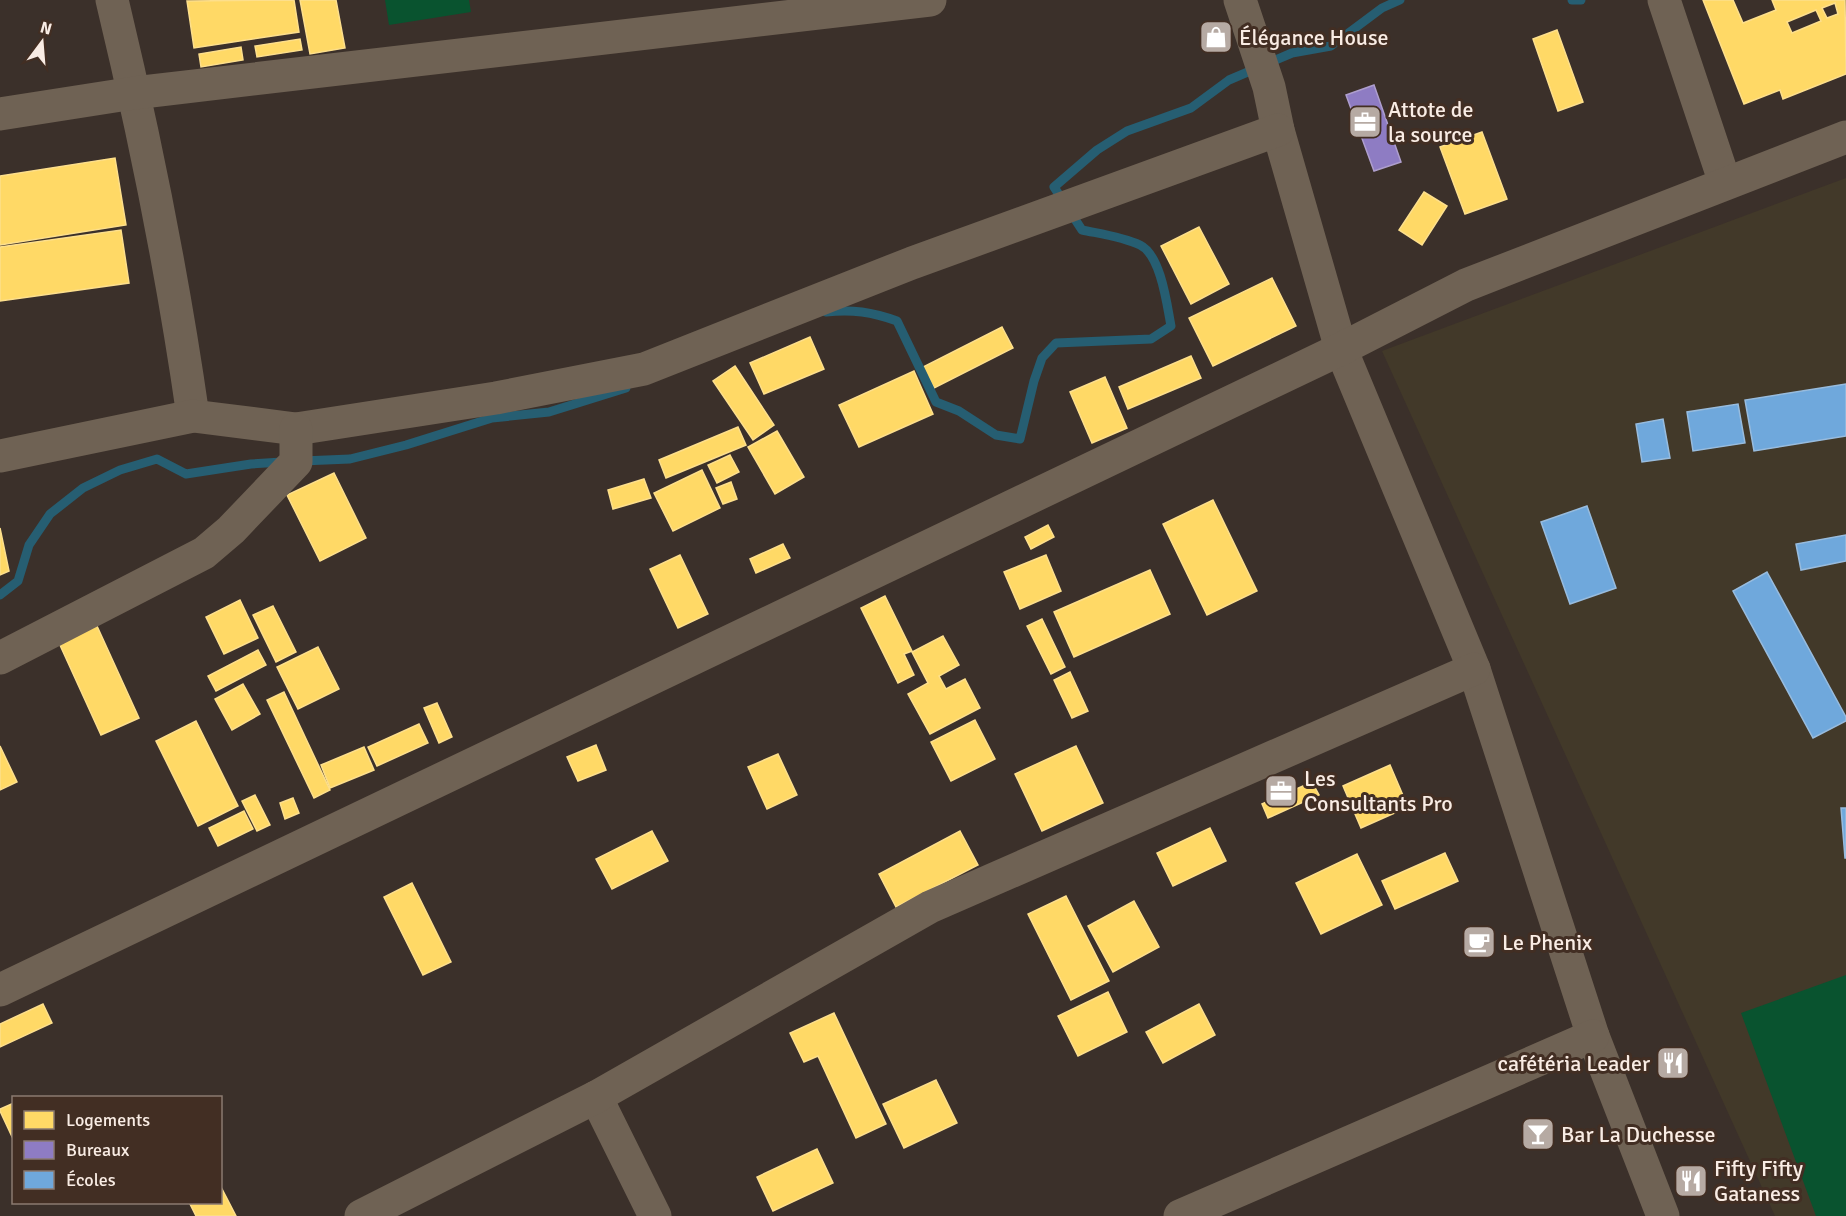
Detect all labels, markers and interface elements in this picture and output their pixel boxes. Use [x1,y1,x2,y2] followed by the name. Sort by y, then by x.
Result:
[12,12,72,72] north arrow
[38,17,54,40] text: N
[1198,19,1234,55] shop icon: Élégance House
[1239,24,1389,51] place label: Élégance House
[1388,96,1474,148] place label: Attote de la source
[1347,104,1383,140] office icon: Attote de la source
[1304,765,1453,817] place label: Les Consultants Pro
[1263,773,1299,809] office icon: Les Consultants Pro
[1461,924,1497,960] cafe icon: Le Phenix
[1502,929,1592,956] place label: Le Phenix
[1655,1045,1691,1081] restaurant icon: cafétéria Leader
[1498,1050,1650,1077] place label: cafétéria Leader
[12,1096,222,1204] legend
[66,1109,150,1131] text: Logements
[1520,1116,1556,1152] bar icon: Bar La Duchesse
[1561,1121,1716,1148] place label: Bar La Duchesse
[66,1139,130,1161] text: Bureaux
[1714,1155,1804,1207] place label: Fifty Fifty Gataness
[1673,1163,1709,1199] restaurant icon: Fifty Fifty Gataness
[66,1169,116,1191] text: Écoles

